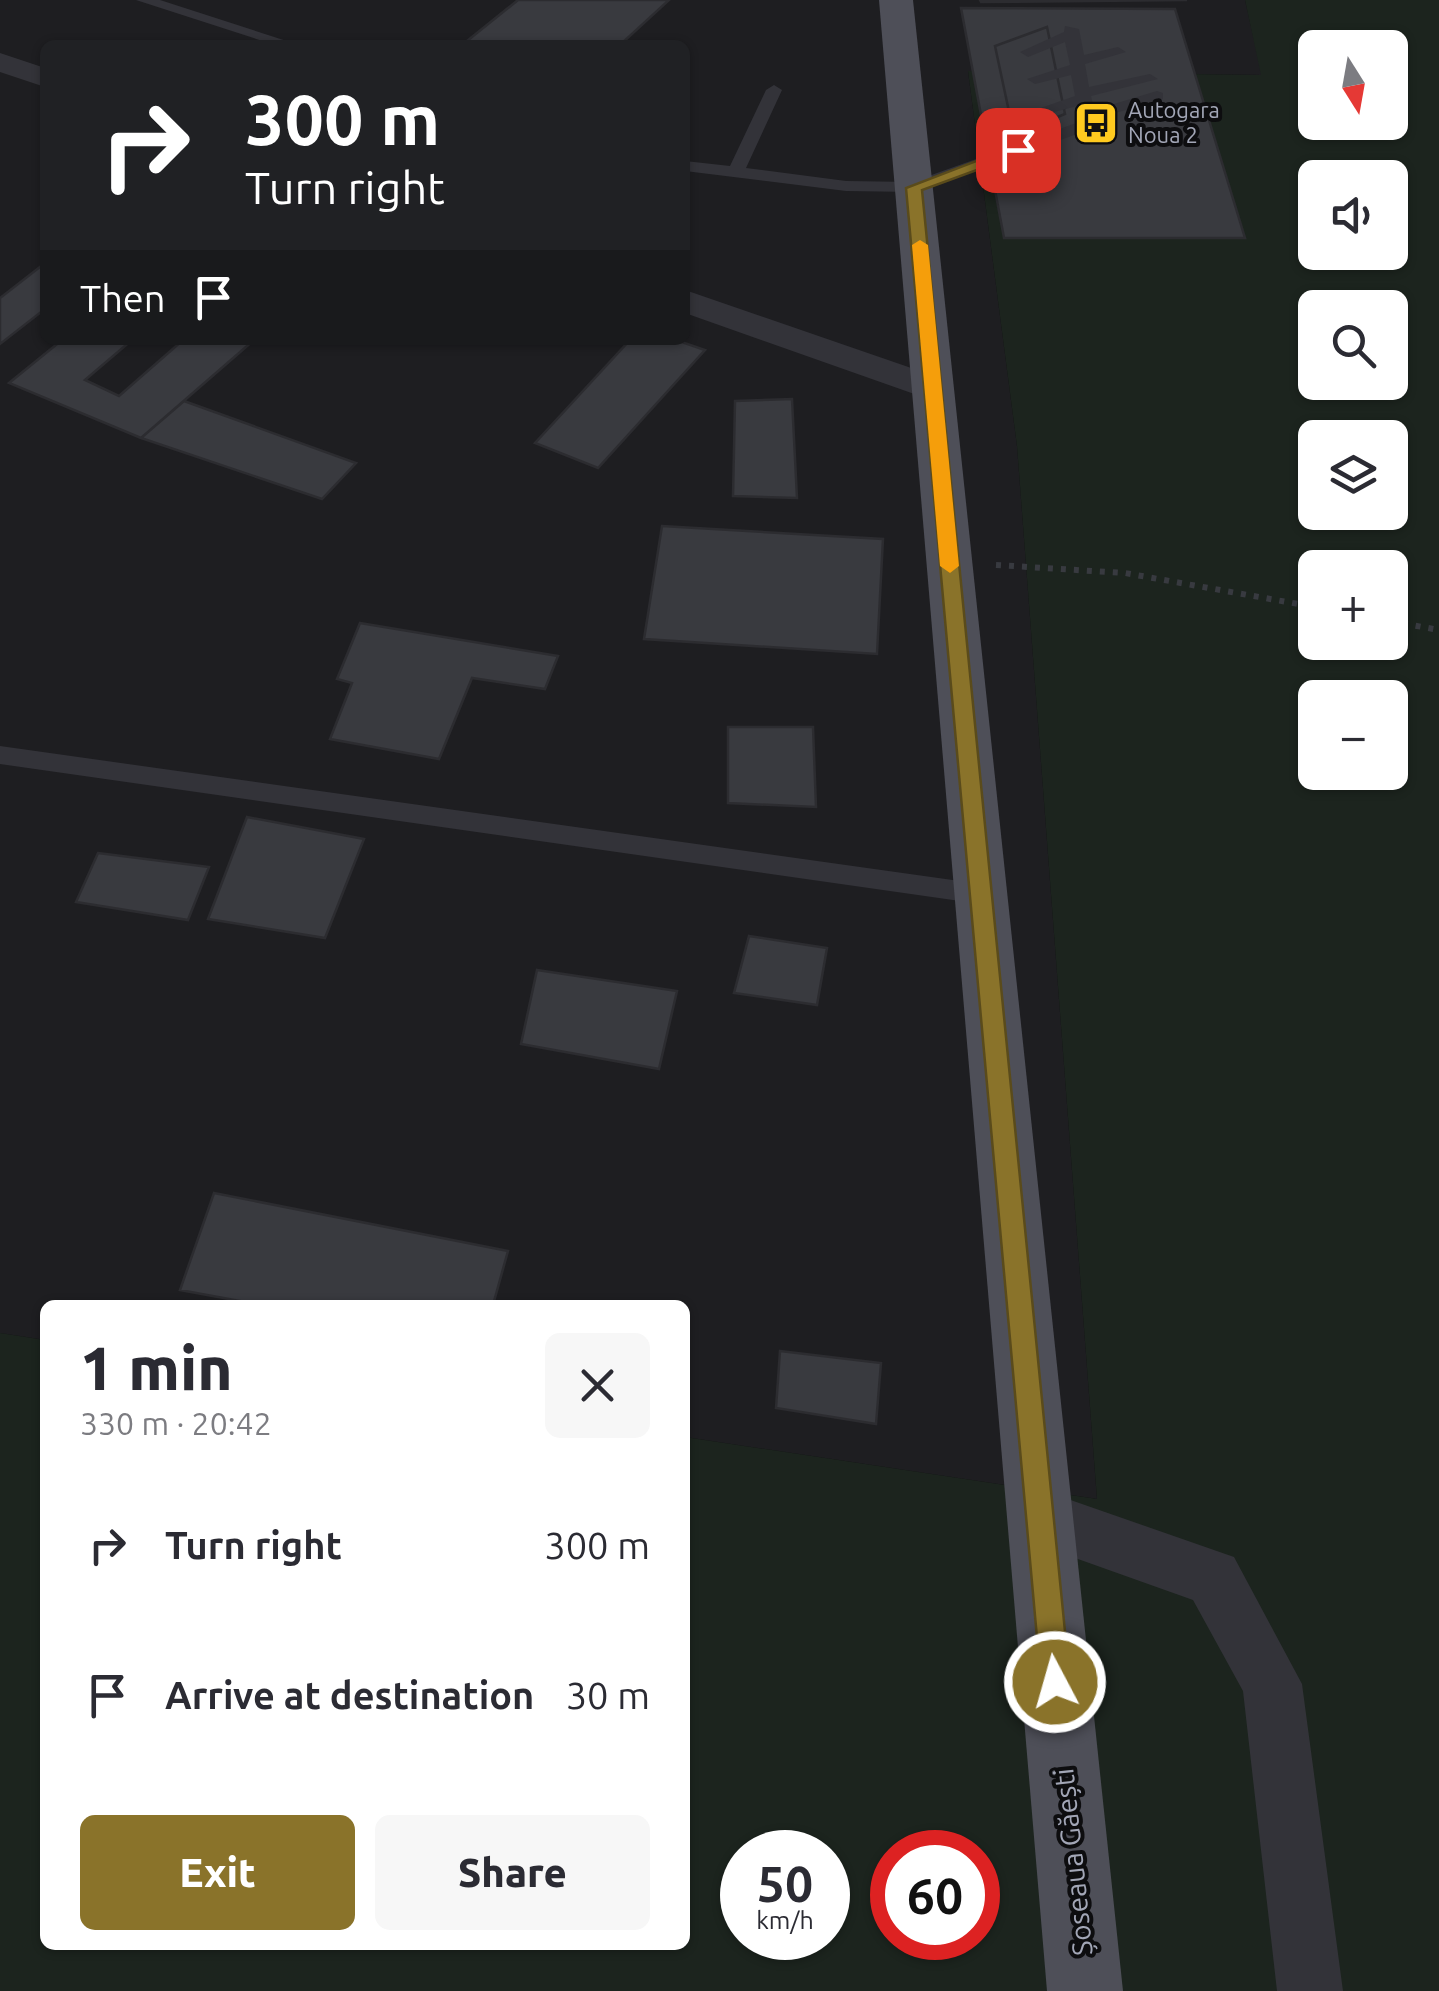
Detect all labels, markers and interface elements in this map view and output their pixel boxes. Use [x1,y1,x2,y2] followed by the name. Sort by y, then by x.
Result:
[1298,30,1408,140] north arrow
[1298,30,1408,790] map controls
[80,80,210,210] icon: right
[245,80,440,158] text: 300 m
[1128,97,1220,147] place label: Autogara Noua 2
[1073,100,1119,146] bus stop icon: Autogara Noua 2
[976,108,1061,193] pin
[991,123,1046,178] icon: arrive
[1298,160,1408,270] button: sound
[245,162,445,213] text: Turn right
[186,270,241,325] icon: arrive
[80,277,166,319] text: Then
[1298,290,1408,400] button: search
[1298,420,1408,530] button: layers
[1298,550,1408,660] button: +
[1298,680,1408,790] button: −
[545,1333,650,1438] button: close
[80,1334,233,1401] text: 1 min
[80,1405,272,1441] text: 330 m · 20:42
[80,1518,135,1573] icon: right
[165,1524,342,1566] text: Turn right
[544,1524,650,1566] text: 300 m
[1003,1630,1107,1734] position arrow
[80,1668,135,1723] icon: arrive
[165,1674,534,1716] text: Arrive at destination
[566,1674,650,1716] text: 30 m
[1047,1767,1098,1957] street label: Șoseaua Găești
[80,1815,355,1930] button: Exit
[375,1815,650,1930] button: Share
[870,1830,1000,1960] speed limit sign: 60
[757,1855,813,1911] text: 50
[756,1906,814,1934] text: km/h

